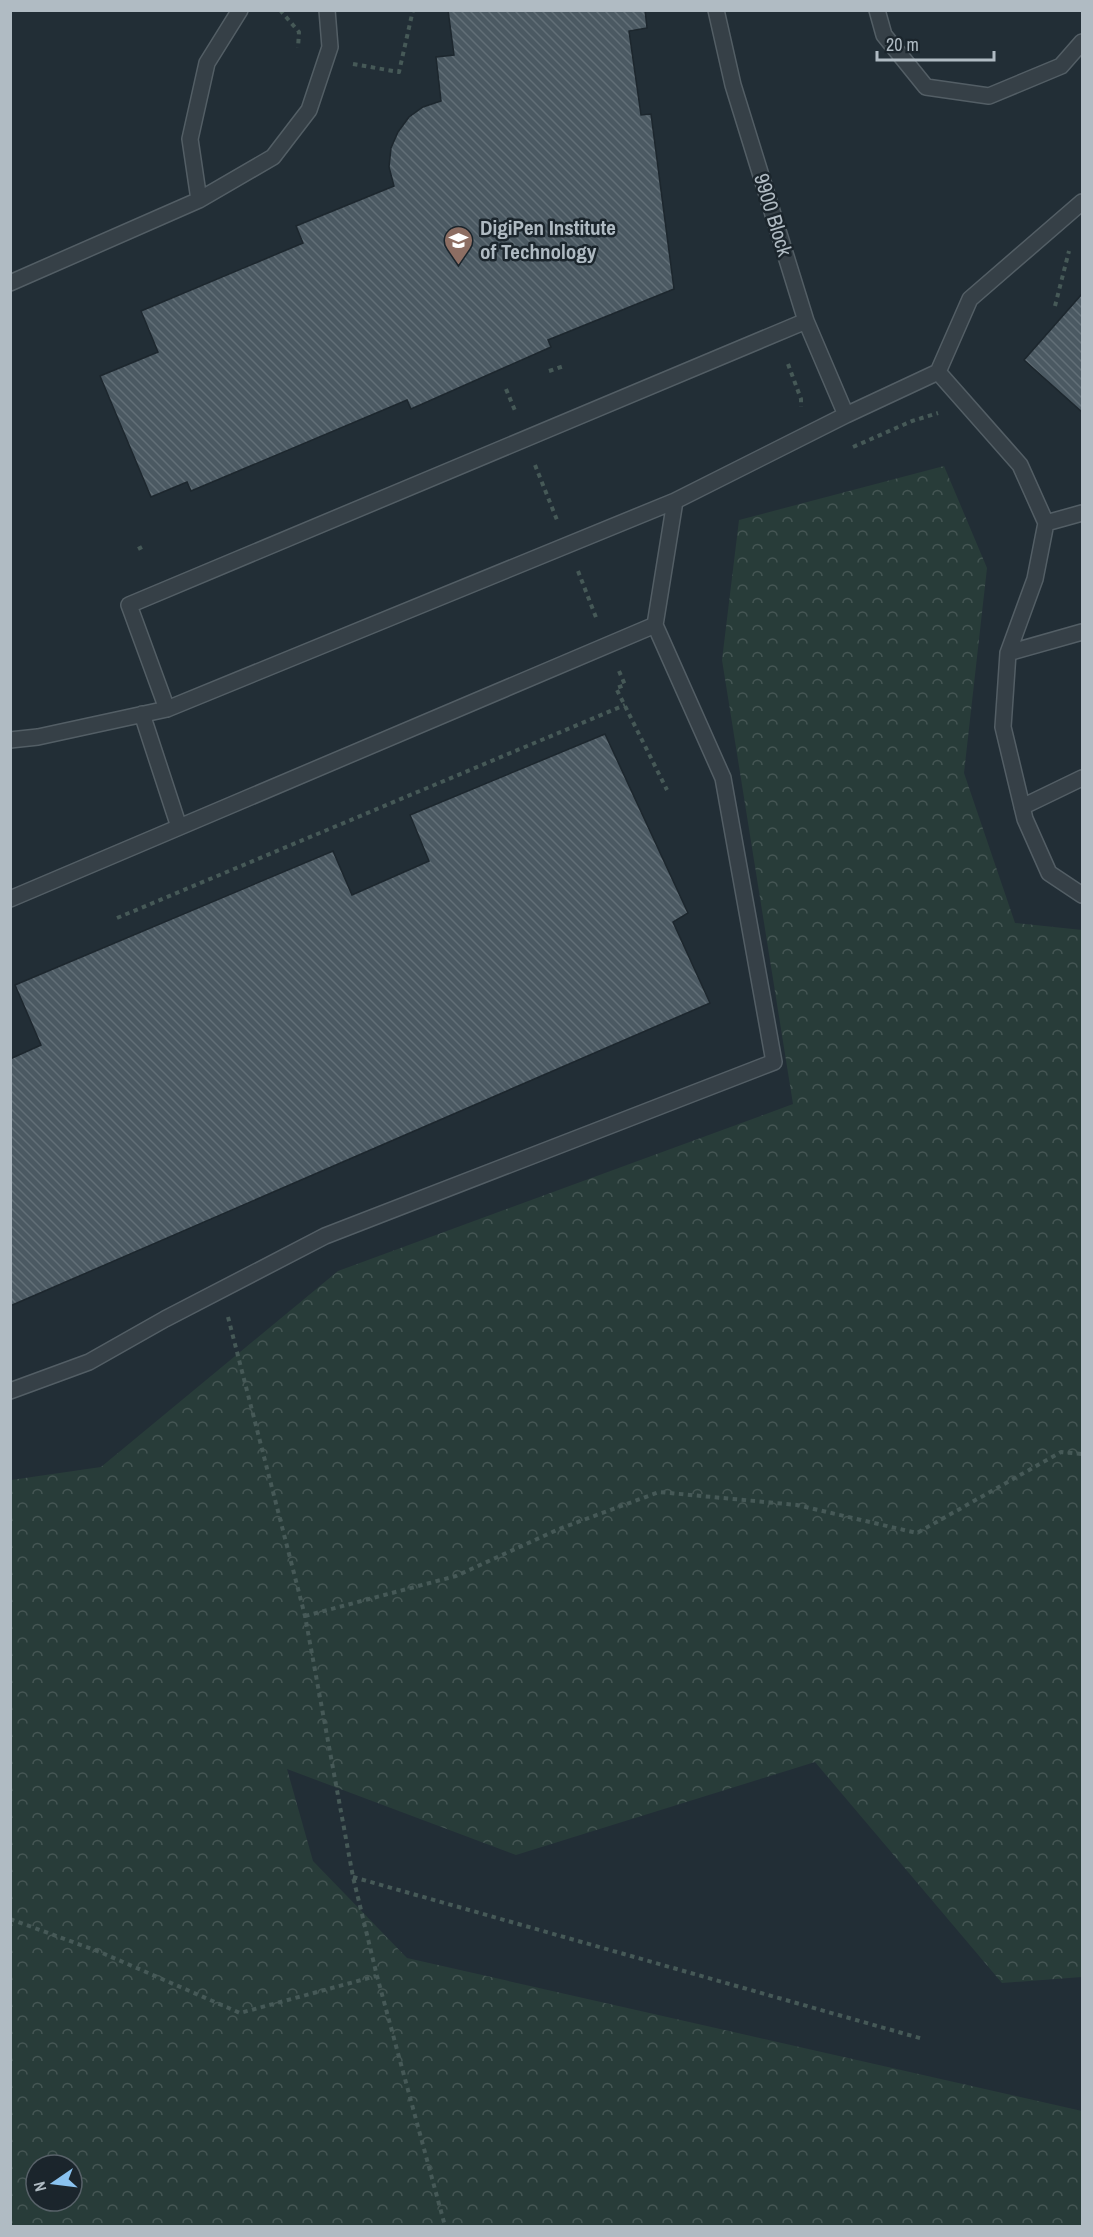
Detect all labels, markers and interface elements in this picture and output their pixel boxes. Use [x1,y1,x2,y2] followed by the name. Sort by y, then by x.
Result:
[877,24,994,62] scale bar
[886,32,919,57] text: 20 m
[747,170,800,260] street label: 9900 Block
[480,213,616,266] place label: DigiPen Institute of Technology
[443,224,475,266] school or university icon: DigiPen Institute of Technology
[24,2153,84,2213] north arrow
[28,2179,51,2194] text: N

